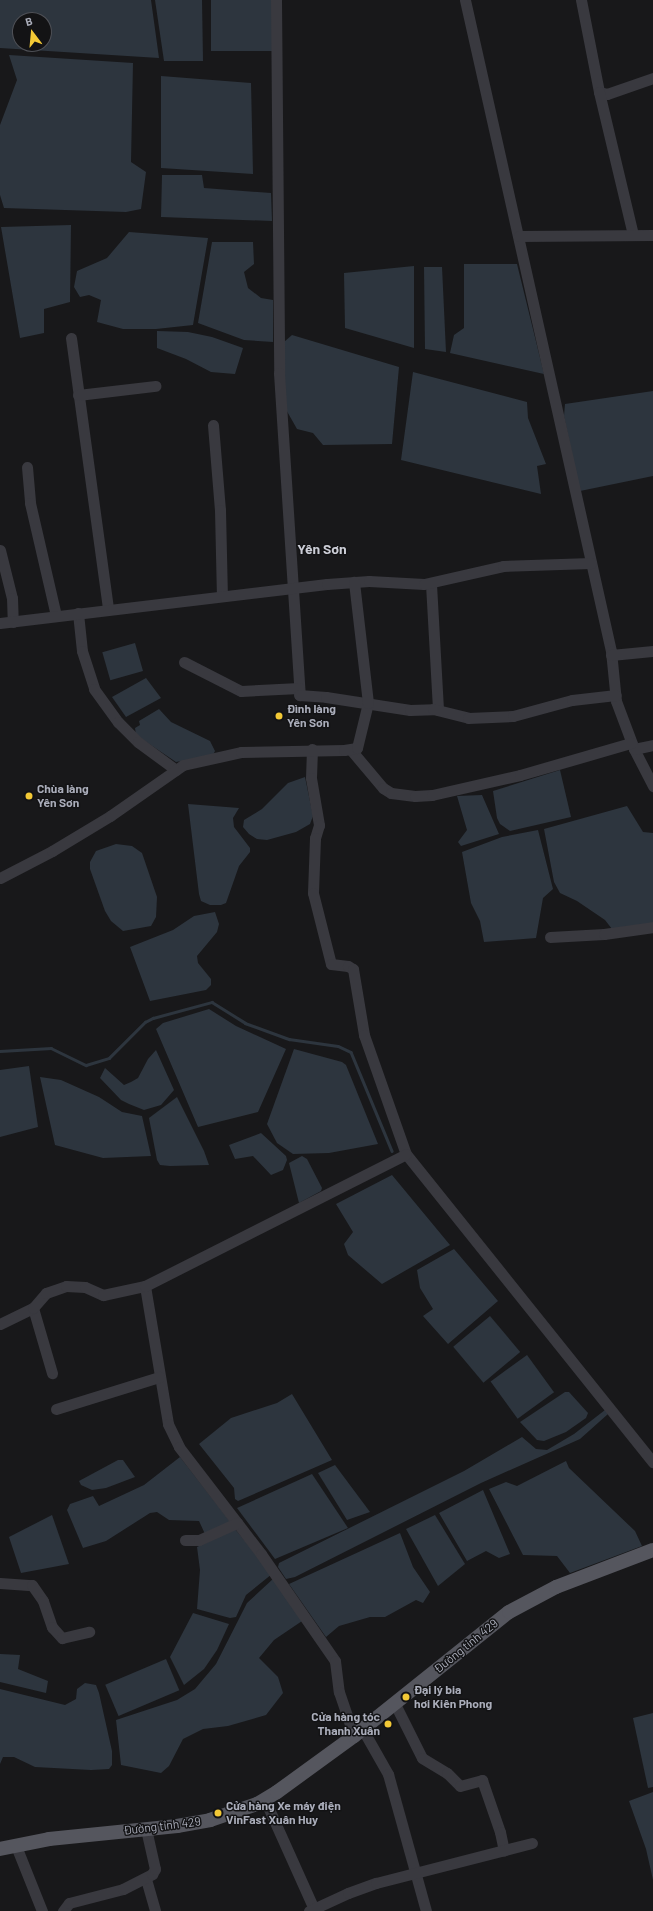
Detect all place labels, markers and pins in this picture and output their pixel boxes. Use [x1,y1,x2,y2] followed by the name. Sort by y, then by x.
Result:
[287,702,336,730] place label: Đình làng Yên Sơn
[274,711,284,721] marker: Đình làng Yên Sơn
[37,782,89,810] place label: Chùa làng Yên Sơn
[24,791,34,801] marker: Chùa làng Yên Sơn
[414,1683,492,1711] place label: Đại lý bia hơi Kiên Phong
[401,1692,411,1702] marker: Đại lý bia hơi Kiên Phong
[311,1710,380,1738] place label: Cửa hàng tóc Thanh Xuân
[383,1719,393,1729] marker: Cửa hàng tóc Thanh Xuân
[226,1799,341,1827] place label: Cửa hàng Xe máy điện VinFast Xuân Huy
[213,1808,223,1818] marker: Cửa hàng Xe máy điện VinFast Xuân Huy

